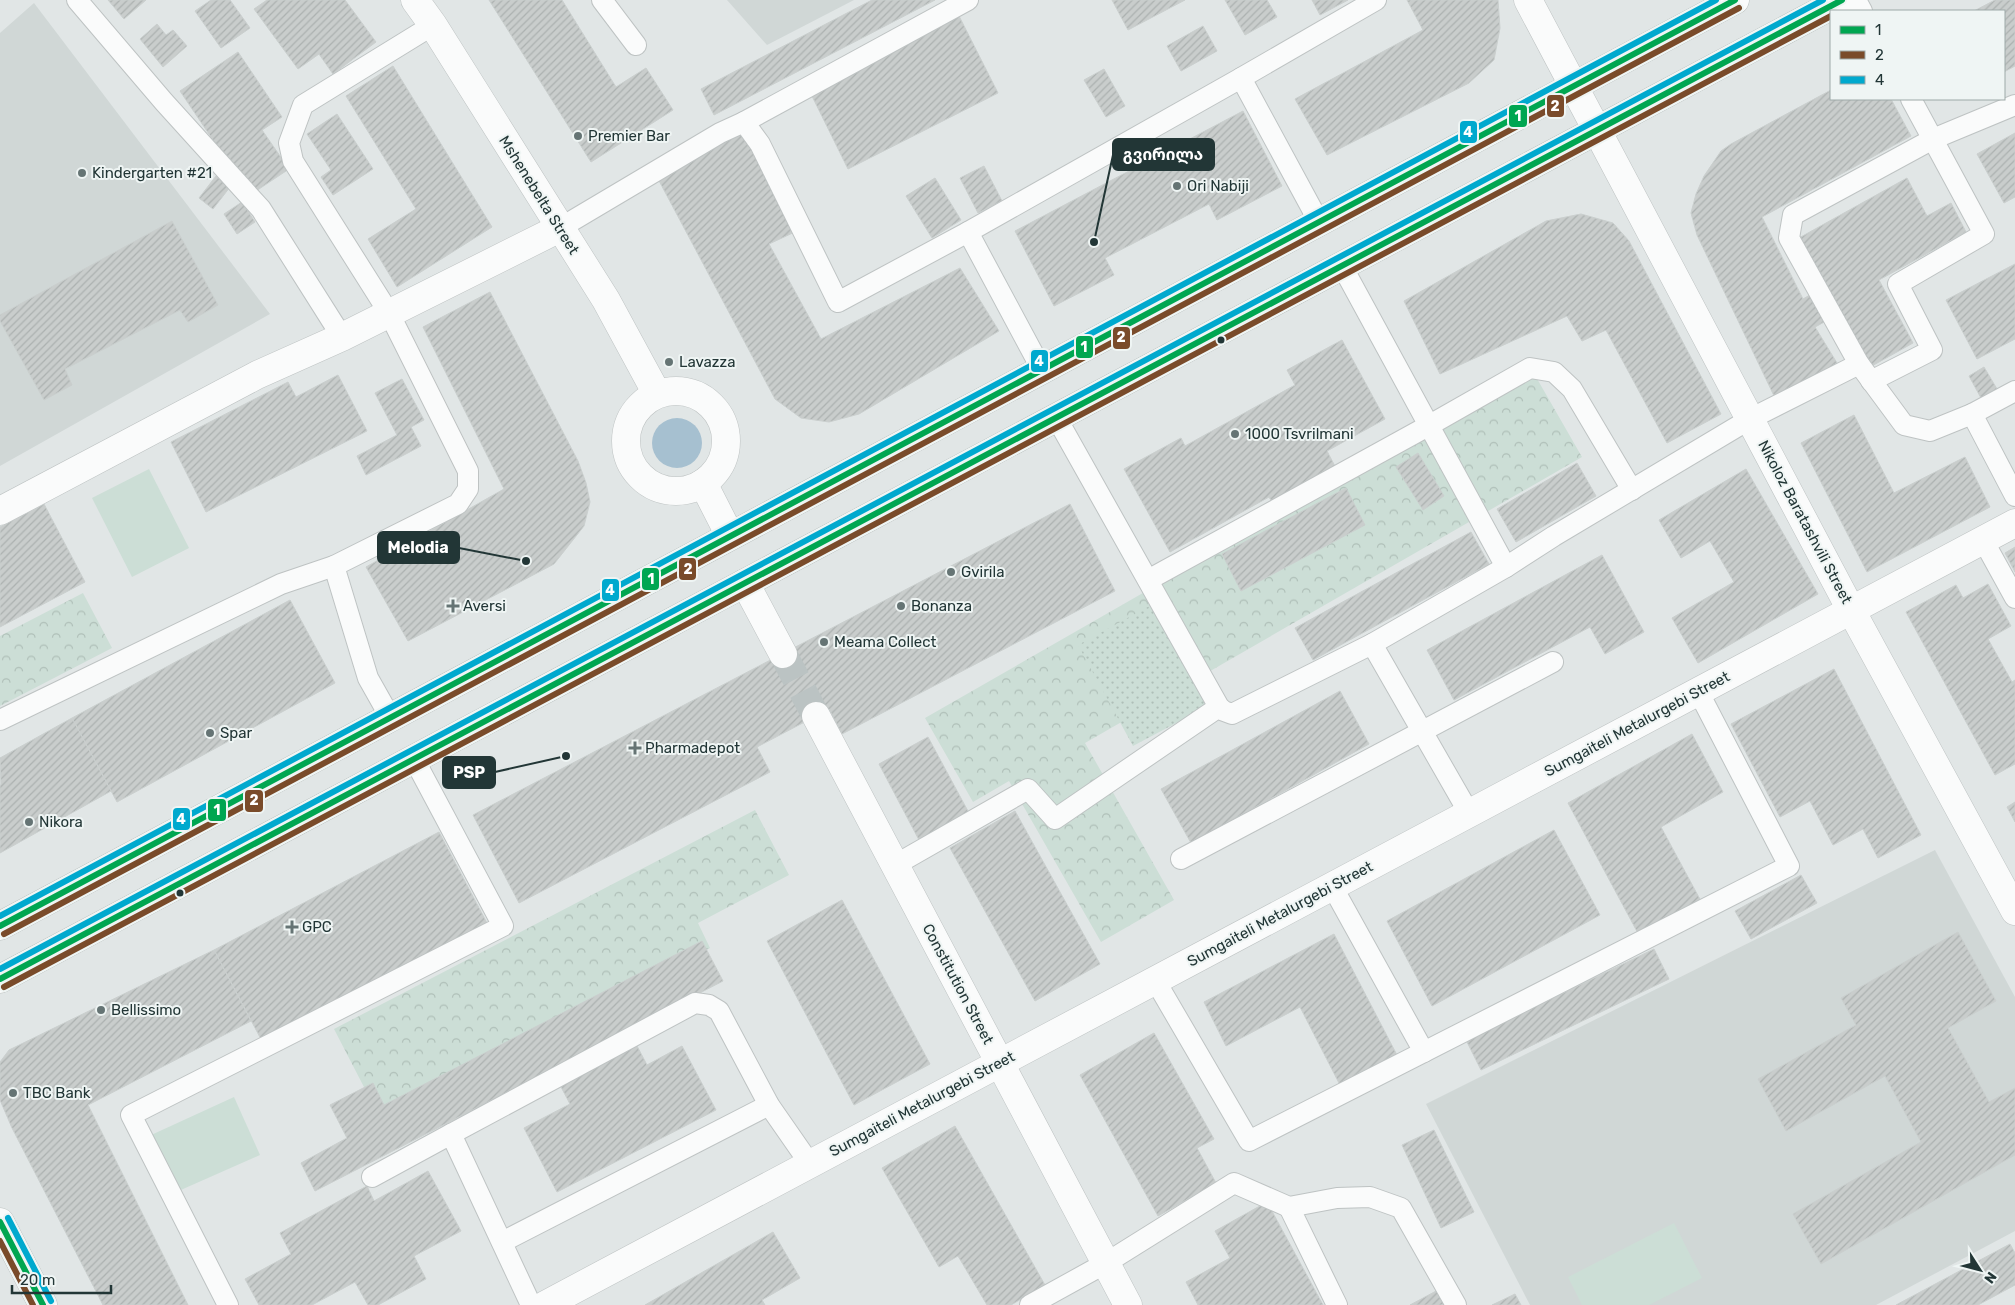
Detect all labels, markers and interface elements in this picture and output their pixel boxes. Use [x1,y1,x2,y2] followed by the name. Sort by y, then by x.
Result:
[1830,10,2005,100] legend
[1875,21,1881,39] text: 1
[1875,46,1884,64] text: 2
[1875,71,1884,89] text: 4
[1546,94,1565,118] line badge: 2
[1550,98,1560,115] text: 2
[1508,104,1528,128] line badge: 1
[1515,108,1522,125] text: 1
[1459,120,1478,144] line badge: 4
[1463,124,1473,141] text: 4
[588,127,670,145] place label: Premier Bar
[572,130,584,142] marker: Premier Bar
[495,132,583,258] street label: Mshenebelta Street
[1113,139,1214,170] callout: გვირილა
[1123,145,1203,165] text: გვირილა
[92,164,212,182] place label: Kindergarten #21
[76,167,88,179] marker: Kindergarten #21
[1187,177,1249,195] place label: Ori Nabiji
[1171,180,1183,192] marker: Ori Nabiji
[1112,326,1131,350] line badge: 2
[1116,329,1126,346] text: 2
[1075,335,1094,359] line badge: 1
[1216,335,1226,345] unlabelled marker
[1081,339,1088,356] text: 1
[1030,349,1049,373] line badge: 4
[679,353,735,371] place label: Lavazza
[1034,353,1044,370] text: 4
[663,356,675,368] marker: Lavazza
[1245,425,1354,443] place label: 1000 Tsvrilmani
[1229,428,1241,440] marker: 1000 Tsvrilmani
[1754,437,1856,607] street label: Nikoloz Baratashvili Street
[378,532,459,563] callout: Melodia
[387,538,449,557] text: Melodia
[678,557,697,581] line badge: 2
[683,561,693,578] text: 2
[961,563,1004,581] place label: Gvirila
[945,566,957,578] marker: Gvirila
[641,567,660,591] line badge: 1
[648,571,655,588] text: 1
[601,578,620,602] line badge: 4
[605,582,615,599] text: 4
[463,597,506,615] place label: Aversi
[911,597,972,615] place label: Bonanza
[447,600,459,612] marker: Aversi
[895,600,907,612] marker: Bonanza
[834,633,936,651] place label: Meama Collect
[818,636,830,648] marker: Meama Collect
[1541,667,1733,781] street label: Sumgaiteli Metalurgebi Street
[220,724,253,742] place label: Spar
[204,727,216,739] marker: Spar
[645,739,740,757] place label: Pharmadepot
[629,742,641,754] marker: Pharmadepot
[443,757,495,788] callout: PSP
[453,763,485,782] text: PSP
[244,789,264,813] line badge: 2
[249,792,259,809] text: 2
[207,798,227,822] line badge: 1
[214,802,221,819] text: 1
[172,807,191,831] line badge: 4
[176,811,186,828] text: 4
[39,813,83,831] place label: Nikora
[23,816,35,828] marker: Nikora
[1184,857,1376,971] street label: Sumgaiteli Metalurgebi Street
[175,888,185,898] unlabelled marker
[302,918,332,936] place label: GPC
[286,921,298,933] marker: GPC
[919,921,997,1047] street label: Constitution Street
[111,1001,181,1019] place label: Bellissimo
[95,1004,107,1016] marker: Bellissimo
[826,1047,1018,1161] street label: Sumgaiteli Metalurgebi Street
[23,1084,91,1102] place label: TBC Bank
[7,1087,19,1099] marker: TBC Bank
[1955,1245,2005,1295] north arrow
[12,1262,111,1294] scale bar
[1980,1268,2000,1286] text: N
[20,1271,55,1289] text: 20 m

